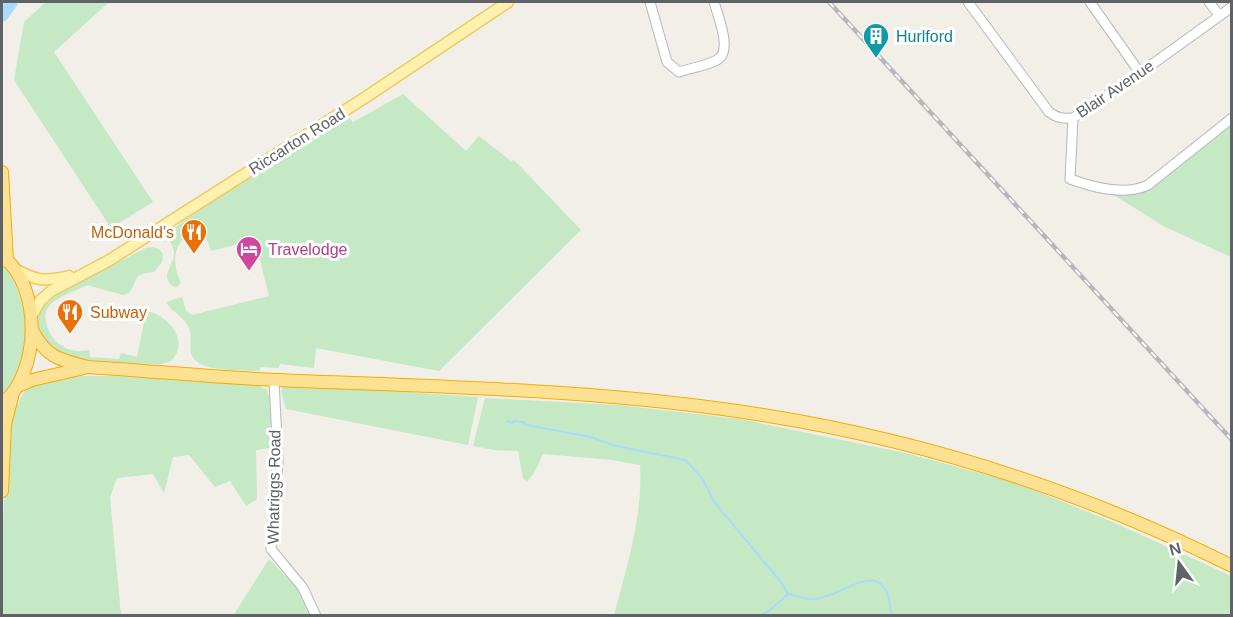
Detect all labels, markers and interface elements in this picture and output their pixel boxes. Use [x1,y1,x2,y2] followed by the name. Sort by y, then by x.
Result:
[861,21,891,59] building icon: Hurlford
[896,28,953,45] place label: Hurlford
[1073,57,1157,121] street label: Blair Avenue
[246,105,348,177] street label: Riccarton Road
[179,217,209,255] restaurant icon: McDonald's
[91,224,174,241] place label: McDonald's
[234,234,264,272] hotel icon: Travelodge
[268,241,348,258] place label: Travelodge
[55,297,85,335] restaurant icon: Subway
[90,304,147,321] place label: Subway
[265,430,283,544] street label: Whatriggs Road
[1149,533,1209,593] north arrow
[1167,539,1183,559] text: N

